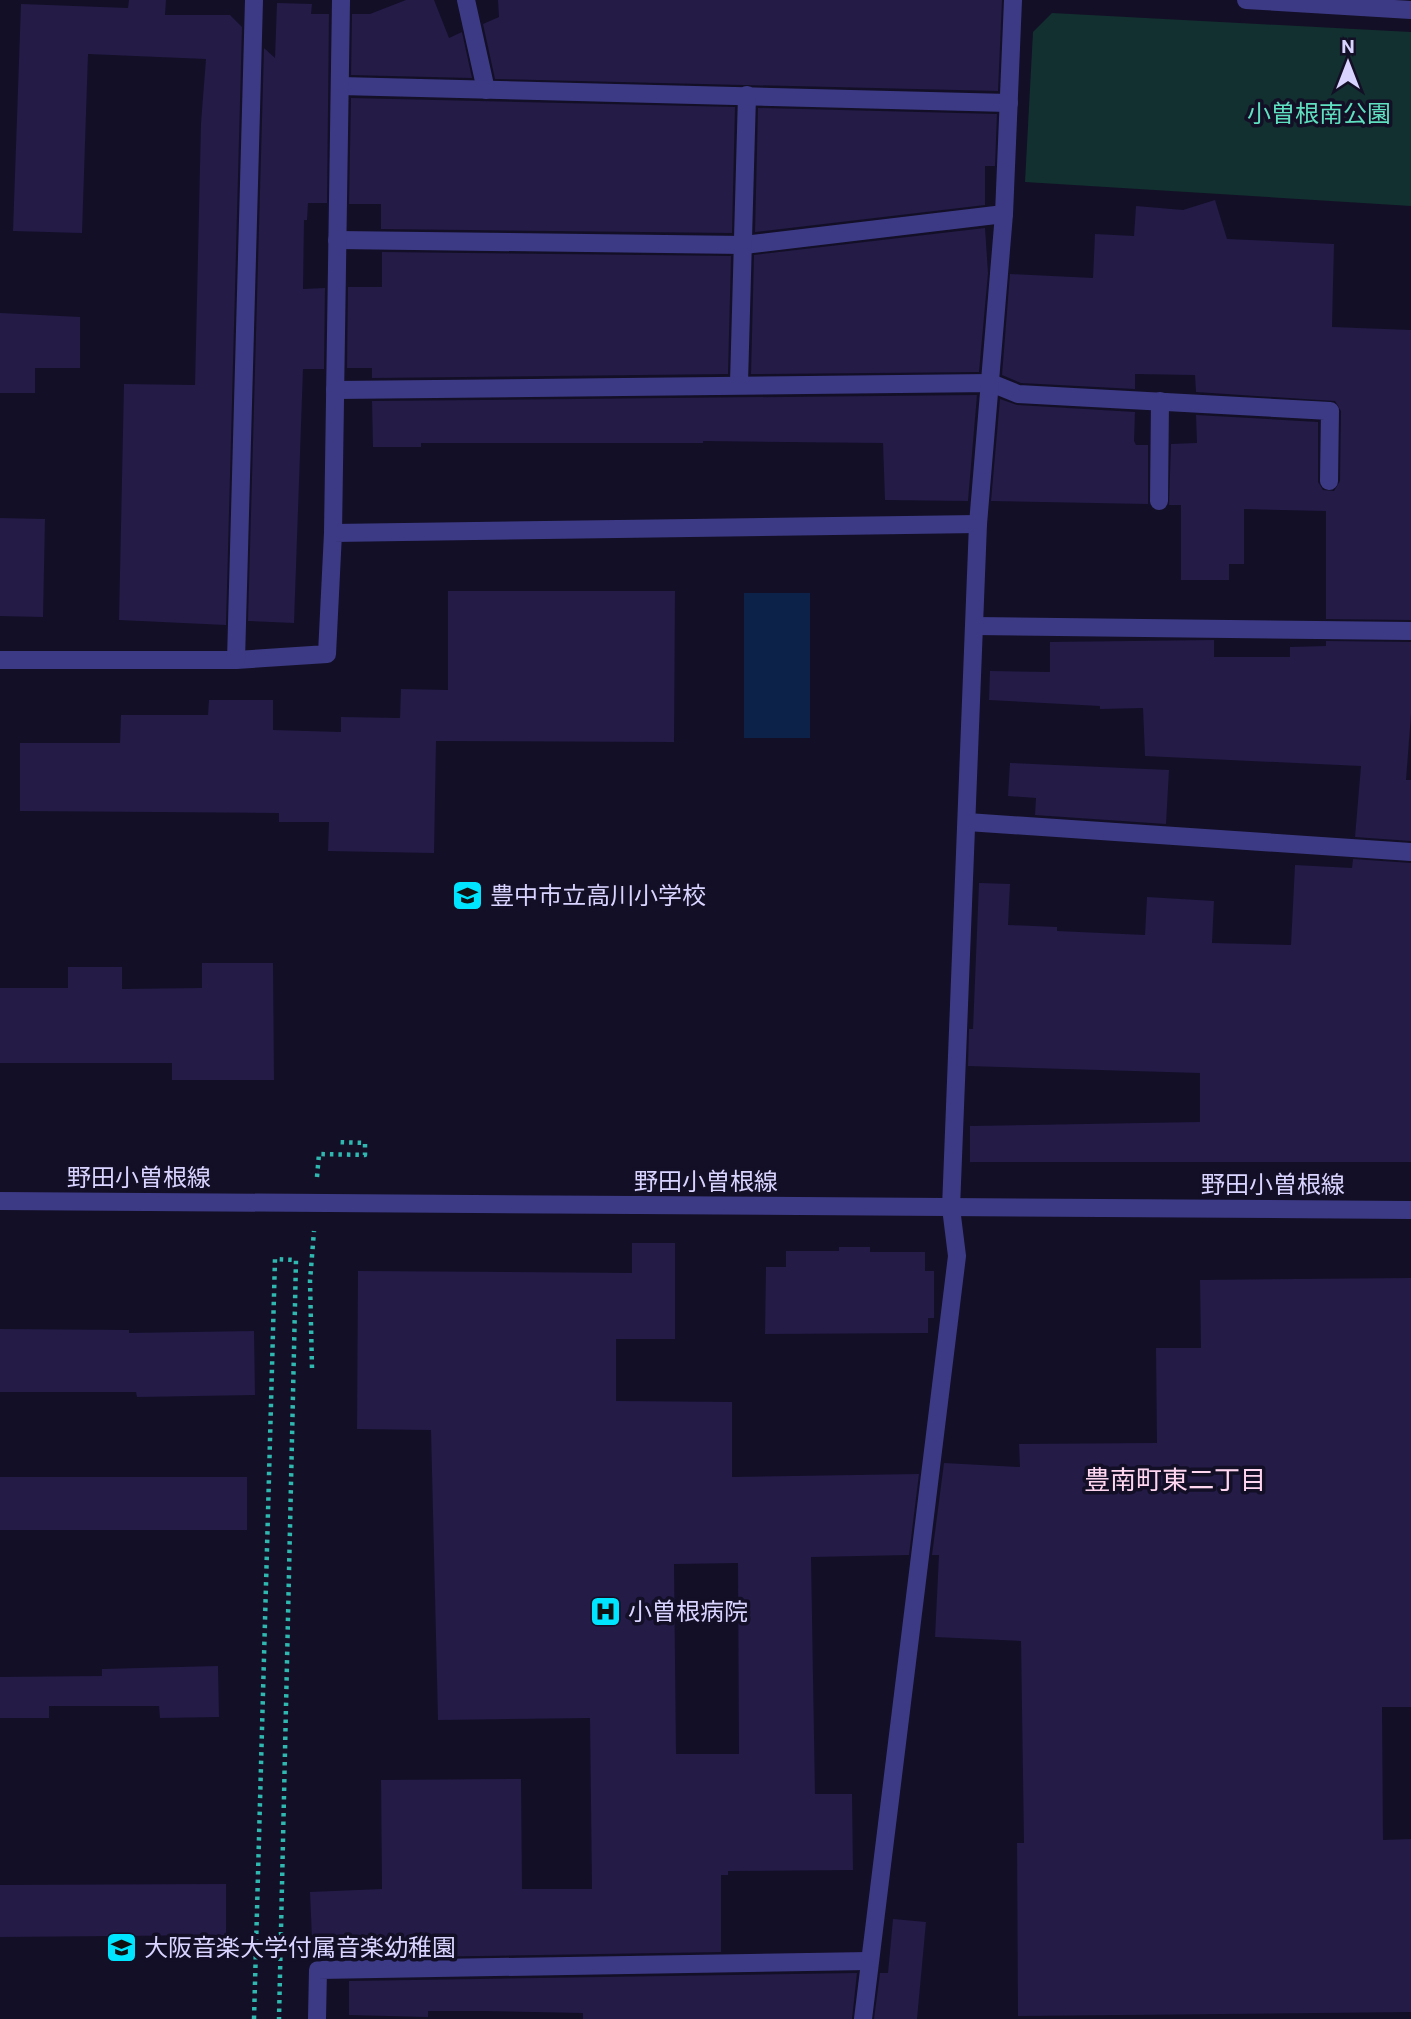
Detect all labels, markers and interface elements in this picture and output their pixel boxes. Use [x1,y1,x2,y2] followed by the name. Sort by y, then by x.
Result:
[1313,28,1383,98] north arrow
[1341,35,1355,58] text: N
[1247,100,1391,128] park label: 小曽根南公園
[450,879,484,913] school or university icon: 豊中市立高川小学校
[490,882,706,910] place label: 豊中市立高川小学校
[67,1164,211,1192] street label: 野田小曽根線
[634,1168,778,1196] street label: 野田小曽根線
[1201,1171,1345,1199] street label: 野田小曽根線
[1084,1465,1266,1495] district label: 豊南町東二丁目
[588,1595,622,1629] hospital icon: 小曽根病院
[628,1598,748,1626] place label: 小曽根病院
[104,1931,138,1965] school or university icon: 大阪音楽大学付属音楽幼稚園
[144,1934,456,1962] place label: 大阪音楽大学付属音楽幼稚園

